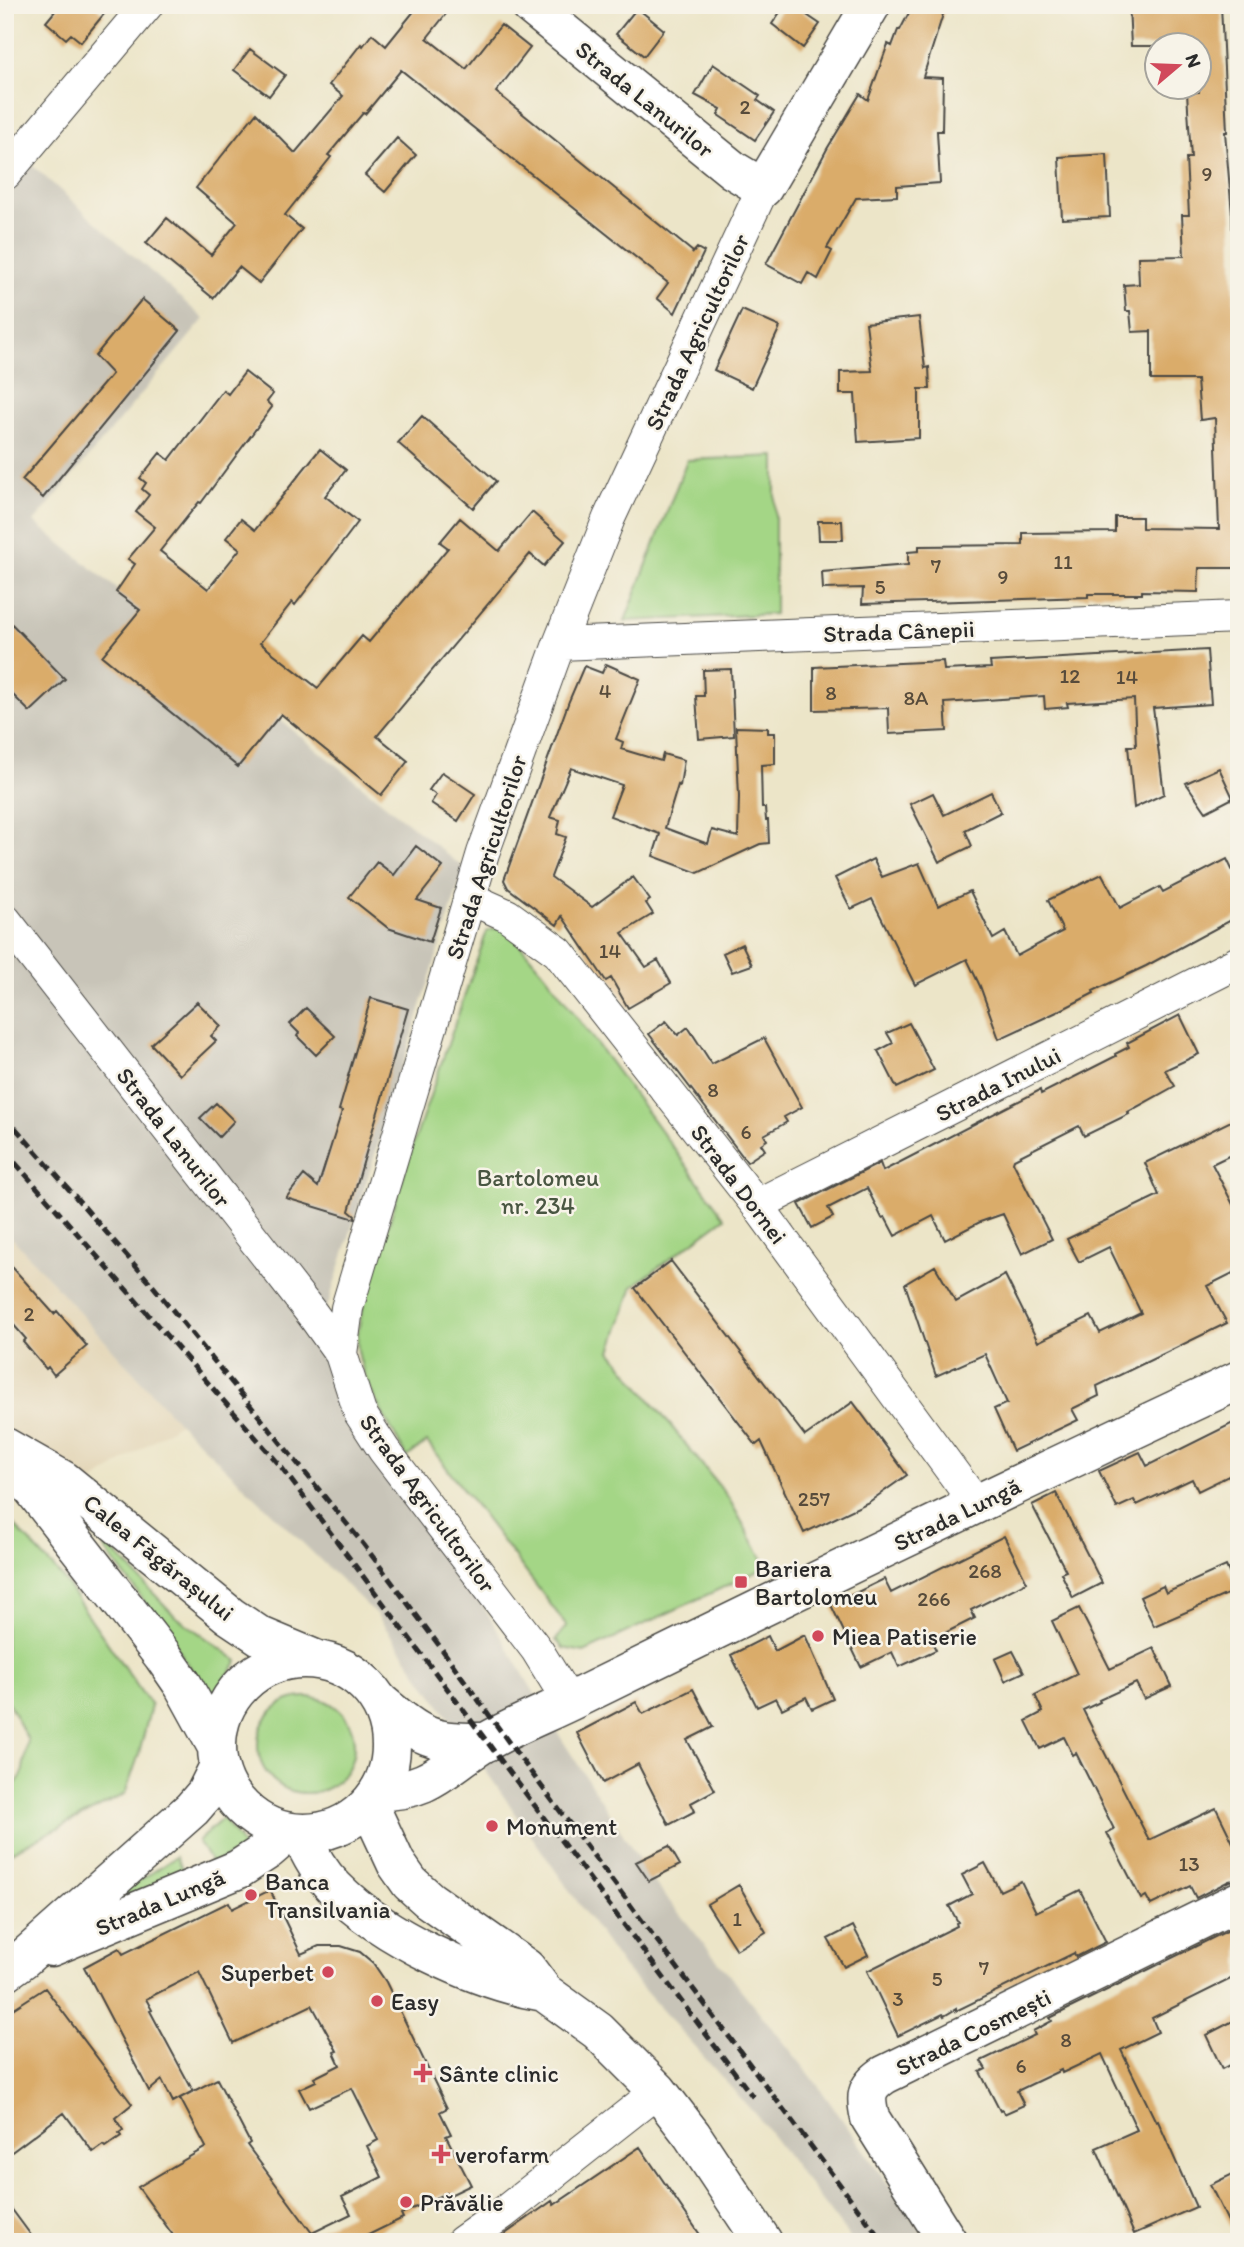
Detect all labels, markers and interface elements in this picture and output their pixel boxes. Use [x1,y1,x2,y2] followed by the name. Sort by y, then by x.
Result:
[1142,32,1212,102] north arrow
[570,34,720,164] street label: Strada Lanurilor
[1181,51,1207,70] text: N
[739,94,751,119] house number: 2
[1202,161,1212,186] house number: 9
[639,229,755,435] street label: Strada Agricultorilor
[1053,549,1073,574] house number: 11
[931,553,941,578] house number: 7
[998,564,1008,589] house number: 9
[874,574,886,599] house number: 5
[823,614,975,648] street label: Strada Cânepii
[1060,663,1080,688] house number: 12
[1116,664,1139,689] house number: 14
[599,678,612,703] house number: 4
[825,680,837,705] house number: 8
[904,685,929,710] house number: 8A
[439,751,533,963] street label: Strada Agricultorilor
[599,938,622,963] house number: 14
[931,1040,1065,1128] street label: Strada Inului
[110,1061,238,1213] street label: Strada Lanurilor
[707,1077,719,1102] house number: 8
[685,1118,793,1250] street label: Strada Dornei
[740,1119,752,1144] house number: 6
[477,1163,599,1220] park label: Bartolomeu nr. 234
[23,1301,35,1326] house number: 2
[354,1408,502,1598] street label: Strada Agricultorilor
[889,1470,1026,1557] street label: Strada Lungă
[798,1486,830,1511] house number: 257
[78,1487,240,1627] street label: Calea Făgărașului
[755,1554,877,1611] place label: Bariera Bartolomeu
[968,1558,1002,1583] house number: 268
[733,1574,749,1590] marker: Bariera Bartolomeu
[917,1586,951,1611] house number: 266
[832,1622,977,1651] place label: Miea Patiserie
[810,1628,826,1644] marker: Miea Patiserie
[506,1812,617,1841] place label: Monument
[484,1818,500,1834] marker: Monument
[1178,1851,1200,1876] house number: 13
[91,1861,230,1942] street label: Strada Lungă
[265,1867,391,1924] place label: Banca Transilvania
[243,1887,259,1903] marker: Banca Transilvania
[732,1906,742,1931] house number: 1
[979,1955,989,1980] house number: 7
[221,1958,314,1987] place label: Superbet
[320,1964,336,1980] marker: Superbet
[931,1966,943,1991] house number: 5
[891,1982,1055,2082] street label: Strada Cosmești
[892,1986,904,2011] house number: 3
[391,1987,439,2016] place label: Easy
[369,1993,385,2009] marker: Easy
[1060,2027,1072,2052] house number: 8
[1015,2053,1027,2078] house number: 6
[439,2059,559,2088] place label: Sânte clinic
[413,2063,433,2083] marker: Sânte clinic
[455,2140,549,2169] place label: verofarm
[433,2146,449,2162] marker: verofarm
[420,2188,504,2217] place label: Prăvălie
[398,2194,414,2210] marker: Prăvălie

